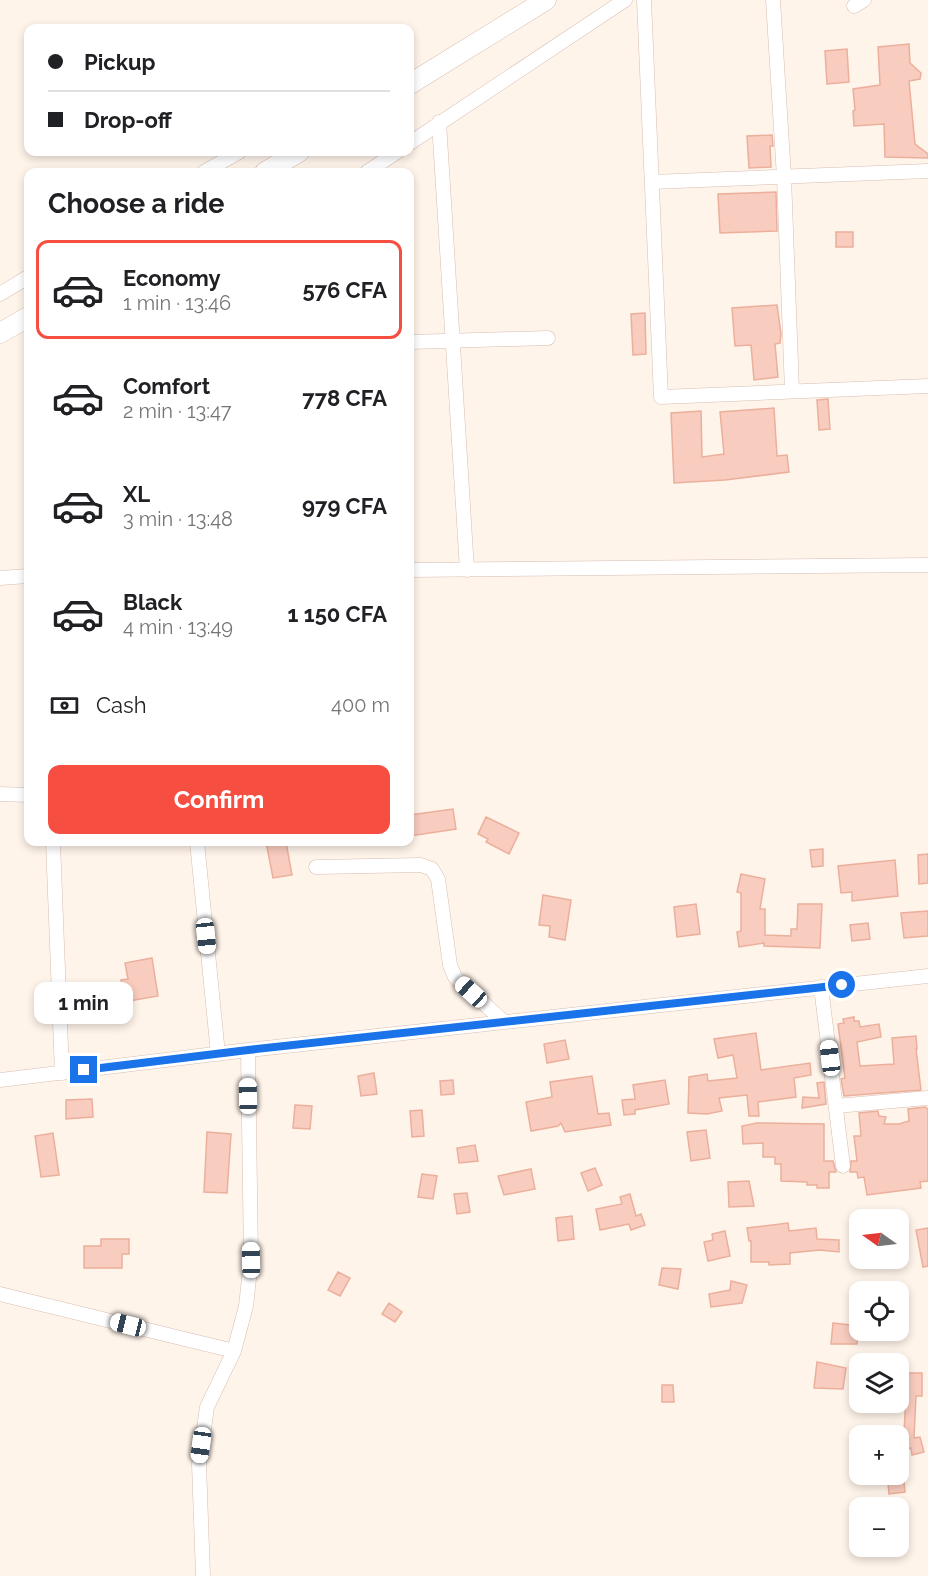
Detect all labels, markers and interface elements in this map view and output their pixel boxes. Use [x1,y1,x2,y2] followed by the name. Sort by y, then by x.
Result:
[84,49,156,75] text: Pickup
[84,107,172,133] text: Drop-off
[48,188,224,219] text: Choose a ride
[51,263,105,317] icon: car
[123,265,221,291] text: Economy
[302,277,387,303] text: 576 CFA
[123,291,231,315] text: 1 min · 13:46
[51,371,105,425] icon: car
[123,373,210,399] text: Comfort
[302,385,387,411] text: 778 CFA
[123,399,231,423] text: 2 min · 13:47
[51,479,105,533] icon: car
[123,481,150,507] text: XL
[302,493,387,519] text: 979 CFA
[123,507,233,531] text: 3 min · 13:48
[51,587,105,641] icon: car
[123,589,182,615] text: Black
[288,601,387,627] text: 1 150 CFA
[123,615,233,639] text: 4 min · 13:49
[48,689,81,722] icon: cash
[96,692,147,718] text: Cash
[331,693,390,717] text: 400 m
[48,765,390,834] button: Confirm
[195,917,217,955] car
[828,971,855,998] route start
[452,973,490,1011] car
[34,983,134,1025] callout: 1 min
[58,991,109,1015] text: 1 min
[819,1039,841,1077] car
[70,1056,97,1083] route end
[239,1078,257,1114] car
[849,1209,909,1269] north arrow
[849,1209,909,1557] map controls
[242,1242,260,1278] car
[849,1281,909,1341] button: locate
[108,1312,148,1338] car
[849,1353,909,1413] button: layers
[849,1425,909,1485] button: +
[190,1426,212,1464] car
[849,1497,909,1557] button: −

